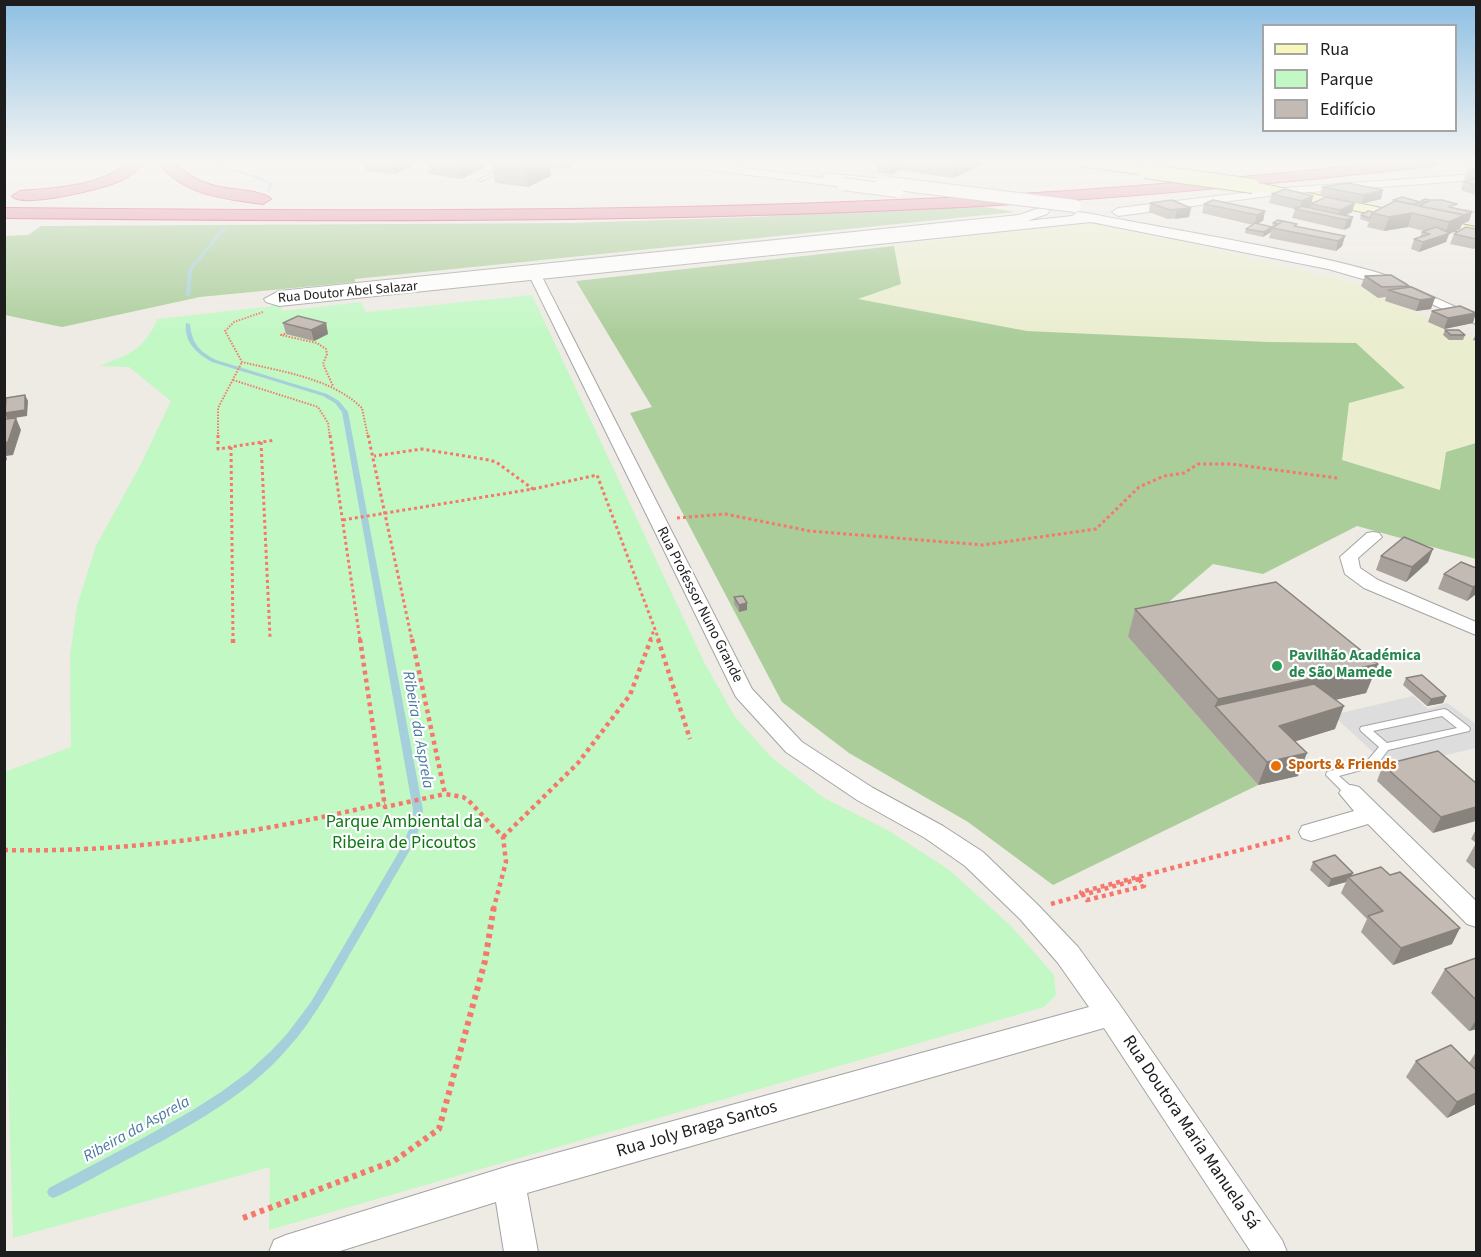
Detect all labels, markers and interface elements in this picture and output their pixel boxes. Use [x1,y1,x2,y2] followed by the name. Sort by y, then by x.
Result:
[1262,24,1457,132] legend
[1320,37,1349,62] text: Rua
[1320,67,1373,92] text: Parque
[1320,97,1376,122] text: Edifício
[277,279,419,307] street label: Rua Doutor Abel Salazar
[652,524,746,686] street label: Rua Professor Nuno Grande
[1289,648,1421,683] place label: Pavilhão Académica de São Mamede
[1270,659,1284,673] marker: Pavilhão Académica de São Mamede
[397,670,437,790] water label: Ribeira da Asprela
[1288,757,1397,775] place label: Sports & Friends
[1269,759,1283,773] marker: Sports & Friends
[326,812,482,854] park label: Parque Ambiental da Ribeira de Picoutos
[1117,1032,1263,1234] street label: Rua Doutora Maria Manuela Sá
[80,1093,194,1167] water label: Ribeira da Asprela
[614,1097,780,1163] street label: Rua Joly Braga Santos

